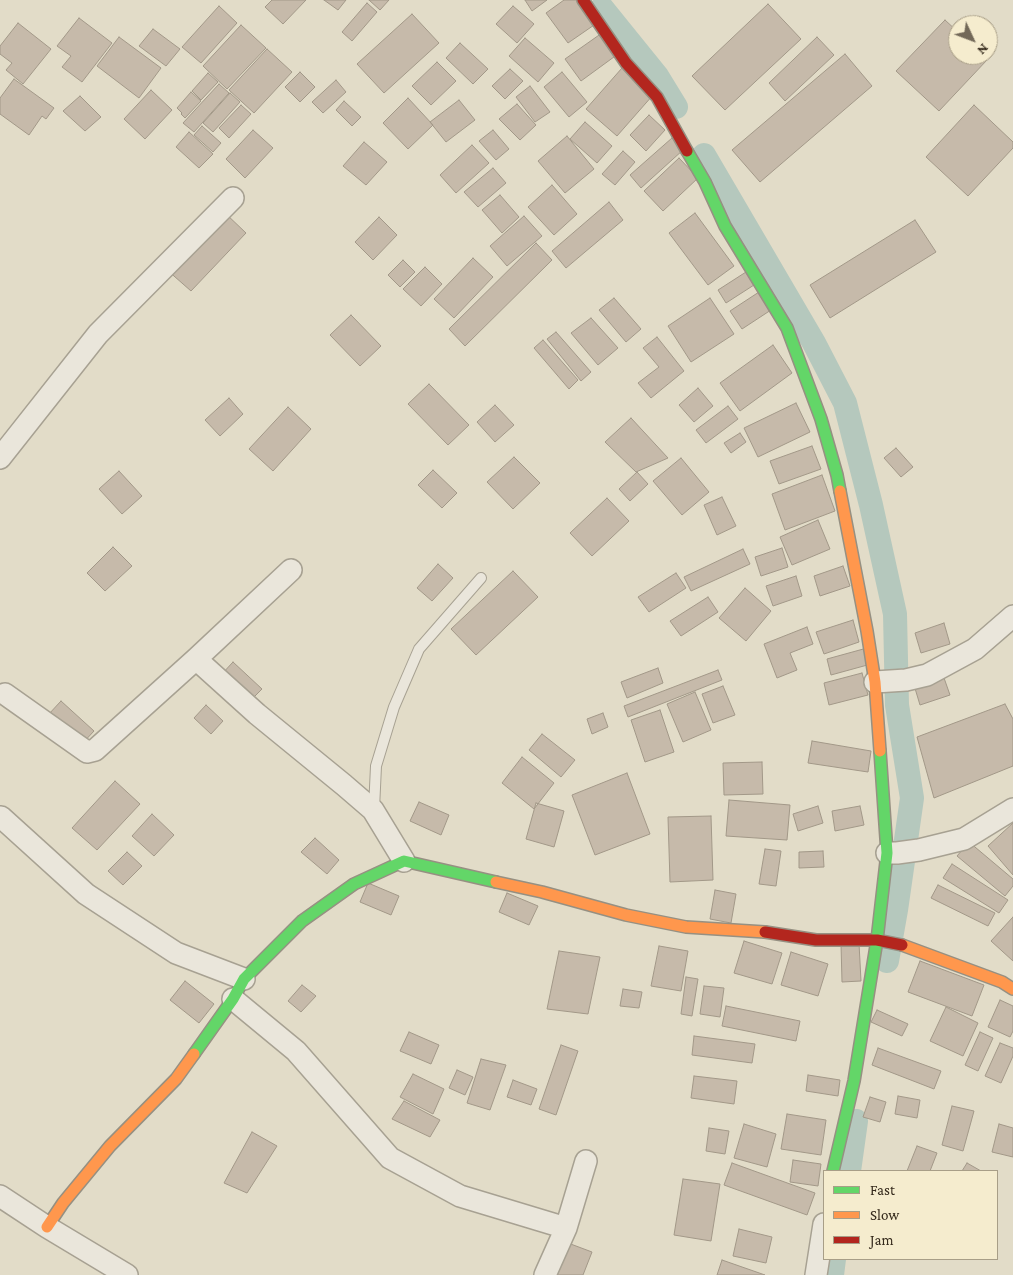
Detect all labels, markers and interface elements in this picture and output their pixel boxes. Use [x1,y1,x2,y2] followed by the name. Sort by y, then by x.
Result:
[948,15,998,65] north arrow
[974,41,992,58] text: N
[823,1170,998,1260] legend
[870,1182,895,1198] text: Fast
[870,1207,899,1223] text: Slow
[870,1232,893,1248] text: Jam

